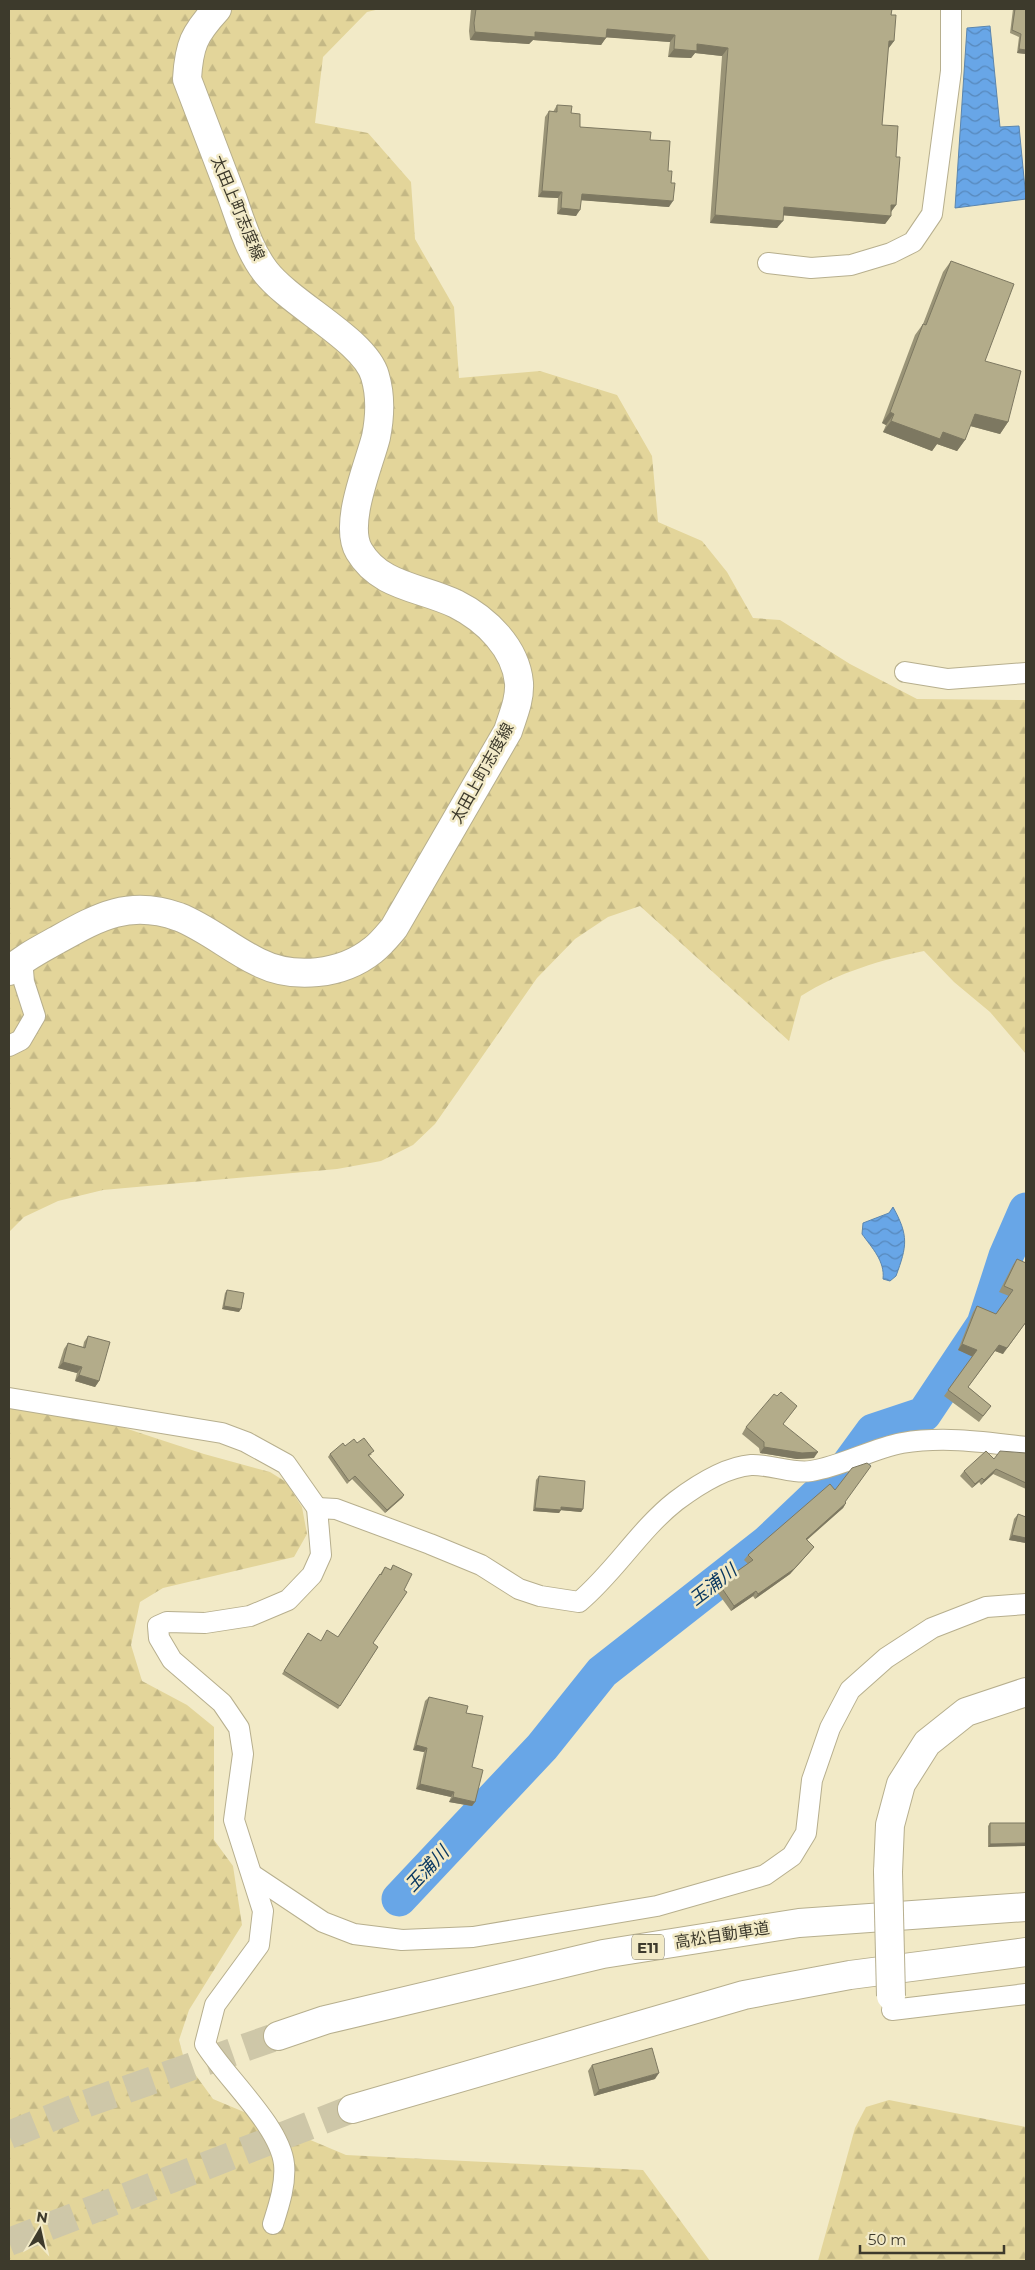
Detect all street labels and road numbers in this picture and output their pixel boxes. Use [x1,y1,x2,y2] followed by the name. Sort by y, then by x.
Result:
[207,153,269,263] street label: 太田上町志度線
[447,719,517,827] street label: 太田上町志度線
[673,1918,771,1952] street label: 高松自動車道
[632,1934,664,1960] road number: E11

